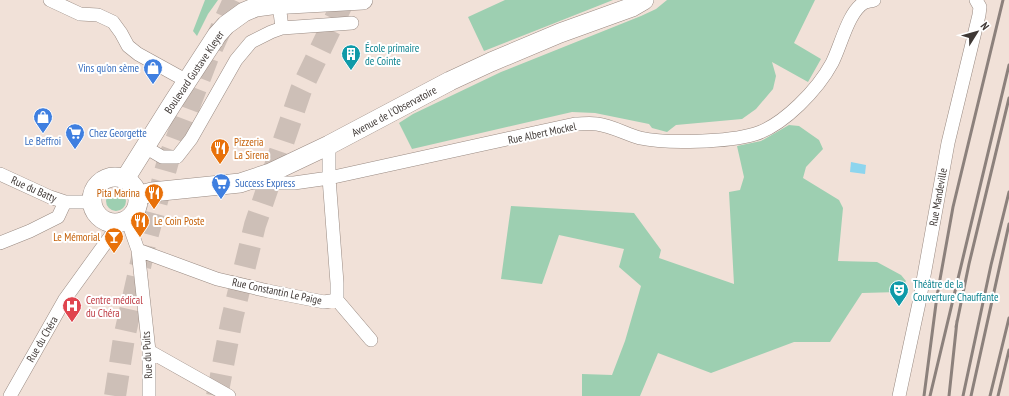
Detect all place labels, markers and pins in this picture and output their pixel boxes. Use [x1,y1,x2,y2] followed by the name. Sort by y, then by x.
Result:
[365,41,420,68] place label: École primaire de Cointe
[340,43,362,71] building icon: École primaire de Cointe
[142,57,164,85] shop icon: Vins qu'on sème
[77,61,139,75] place label: Vins qu'on sème
[32,106,54,134] shop icon: Le Beffroi
[64,122,86,150] supermarket icon: Chez Georgette
[89,126,147,140] place label: Chez Georgette
[25,134,61,148] place label: Le Beffroi
[234,135,269,162] place label: Pizzeria La Sirena
[209,137,231,165] restaurant icon: Pizzeria La Sirena
[210,172,232,200] supermarket icon: Success Express
[235,176,296,190] place label: Success Express
[143,182,165,210] restaurant icon: Pita Marina
[97,186,140,200] place label: Pita Marina
[129,210,151,238] restaurant icon: Le Coin Poste
[154,214,205,228] place label: Le Coin Poste
[103,226,125,254] bar icon: Le Mémorial
[53,230,100,244] place label: Le Mémorial
[913,277,999,304] place label: Théâtre de la Couverture Chauffante
[888,279,910,307] theatre icon: Théâtre de la Couverture Chauffante
[86,293,143,320] place label: Centre médical du Chéra
[61,295,83,323] hospital icon: Centre médical du Chéra

